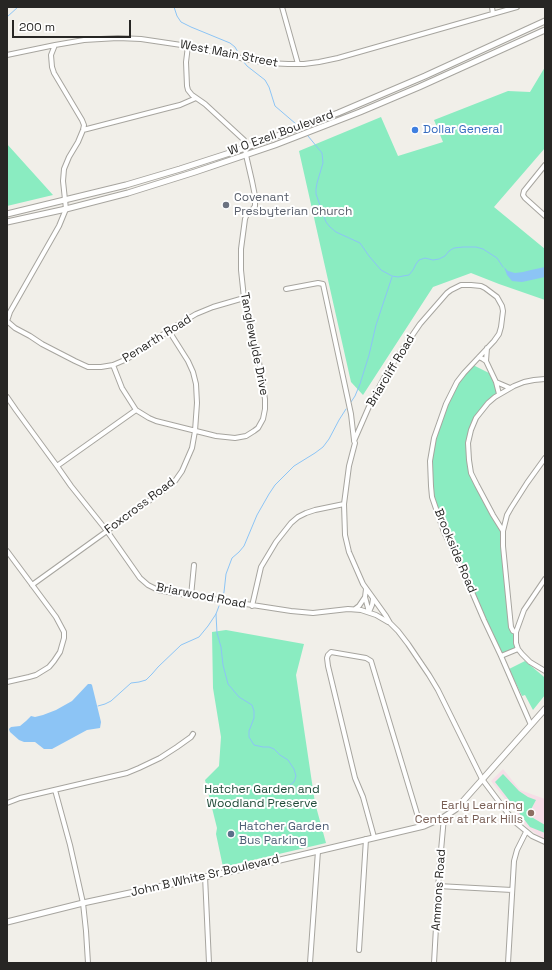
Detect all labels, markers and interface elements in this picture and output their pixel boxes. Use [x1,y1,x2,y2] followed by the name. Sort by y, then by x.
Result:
[14,12,133,38] scale bar
[19,19,55,35] text: 200 m
[179,37,279,71] street label: West Main Street
[226,107,336,159] street label: W O Ezell Boulevard
[423,123,502,137] place label: Dollar General
[410,125,420,135] marker: Dollar General
[234,191,352,219] place label: Covenant Presbyterian Church
[221,200,231,210] marker: Covenant Presbyterian Church
[237,291,271,397] street label: Tanglewylde Drive
[120,312,194,366] street label: Penarth Road
[364,332,418,410] street label: Briarcliff Road
[102,475,178,537] street label: Foxcross Road
[431,507,479,595] street label: Brookside Road
[155,580,247,612] street label: Briarwood Road
[204,783,320,811] park label: Hatcher Garden and Woodland Preserve
[415,799,523,827] place label: Early Learning Center at Park Hills
[526,808,536,818] marker: Early Learning Center at Park Hills
[239,820,329,848] place label: Hatcher Garden Bus Parking
[226,829,236,839] marker: Hatcher Garden Bus Parking
[429,849,449,931] street label: Ammons Road
[129,852,281,900] street label: John B White Sr Boulevard

